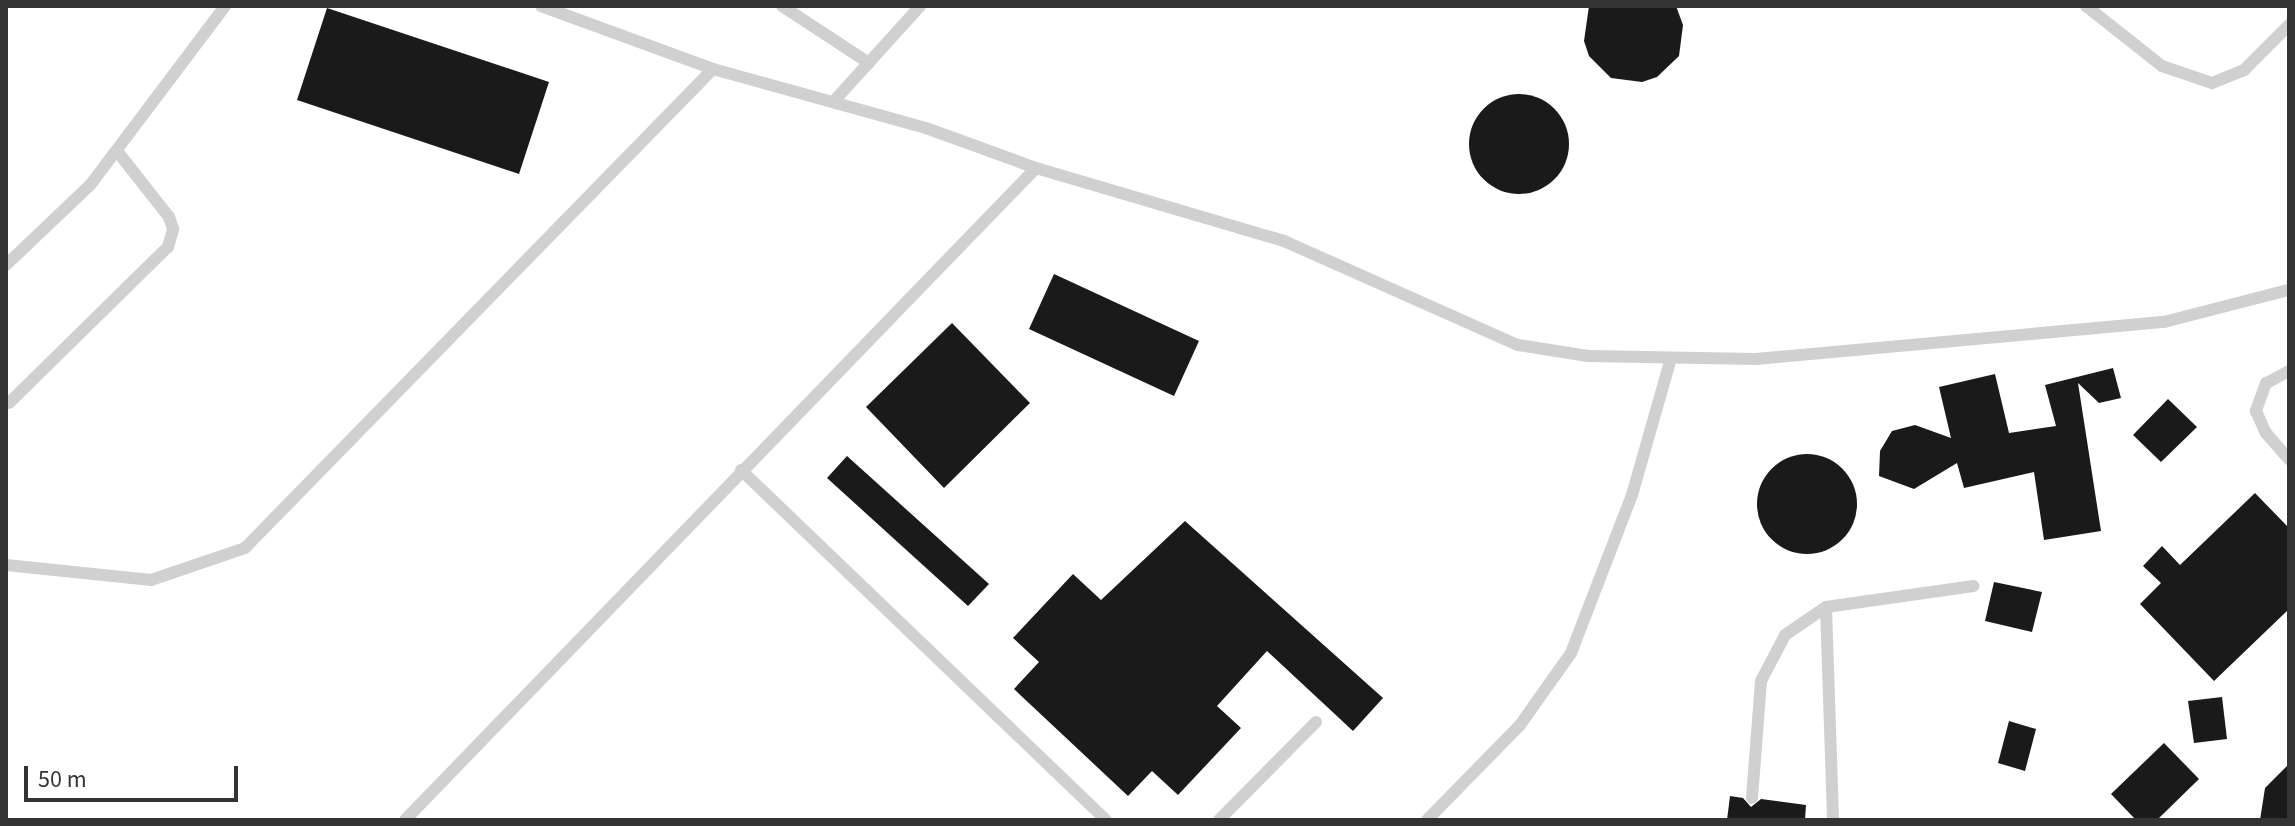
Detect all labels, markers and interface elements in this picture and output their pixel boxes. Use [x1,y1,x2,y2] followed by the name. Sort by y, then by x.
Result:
[28,750,242,800] scale bar
[38,762,87,797] text: 50 m

